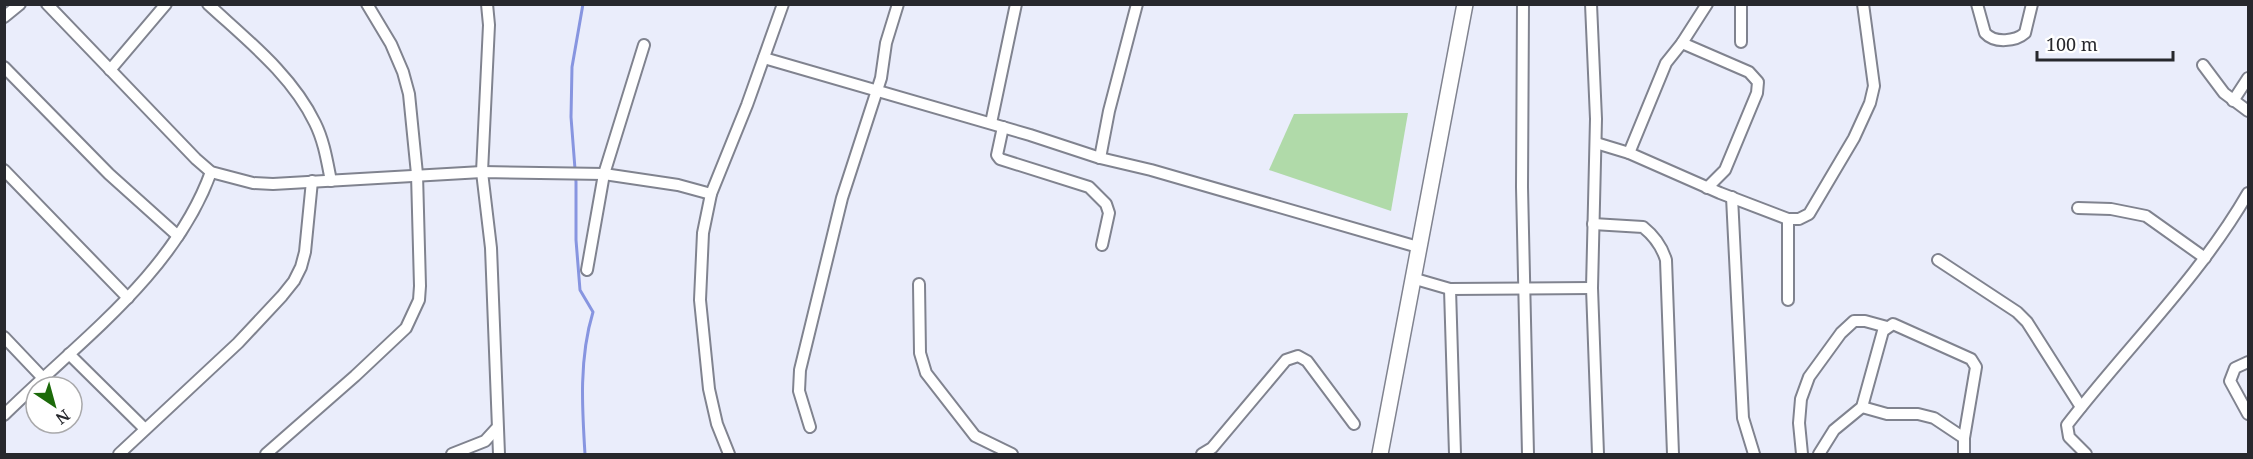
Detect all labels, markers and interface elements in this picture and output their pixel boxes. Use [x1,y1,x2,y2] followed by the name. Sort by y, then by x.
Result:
[2037,24,2174,62] scale bar
[2046,32,2098,56] text: 100 m
[24,375,84,435] north arrow
[51,405,74,430] text: N

